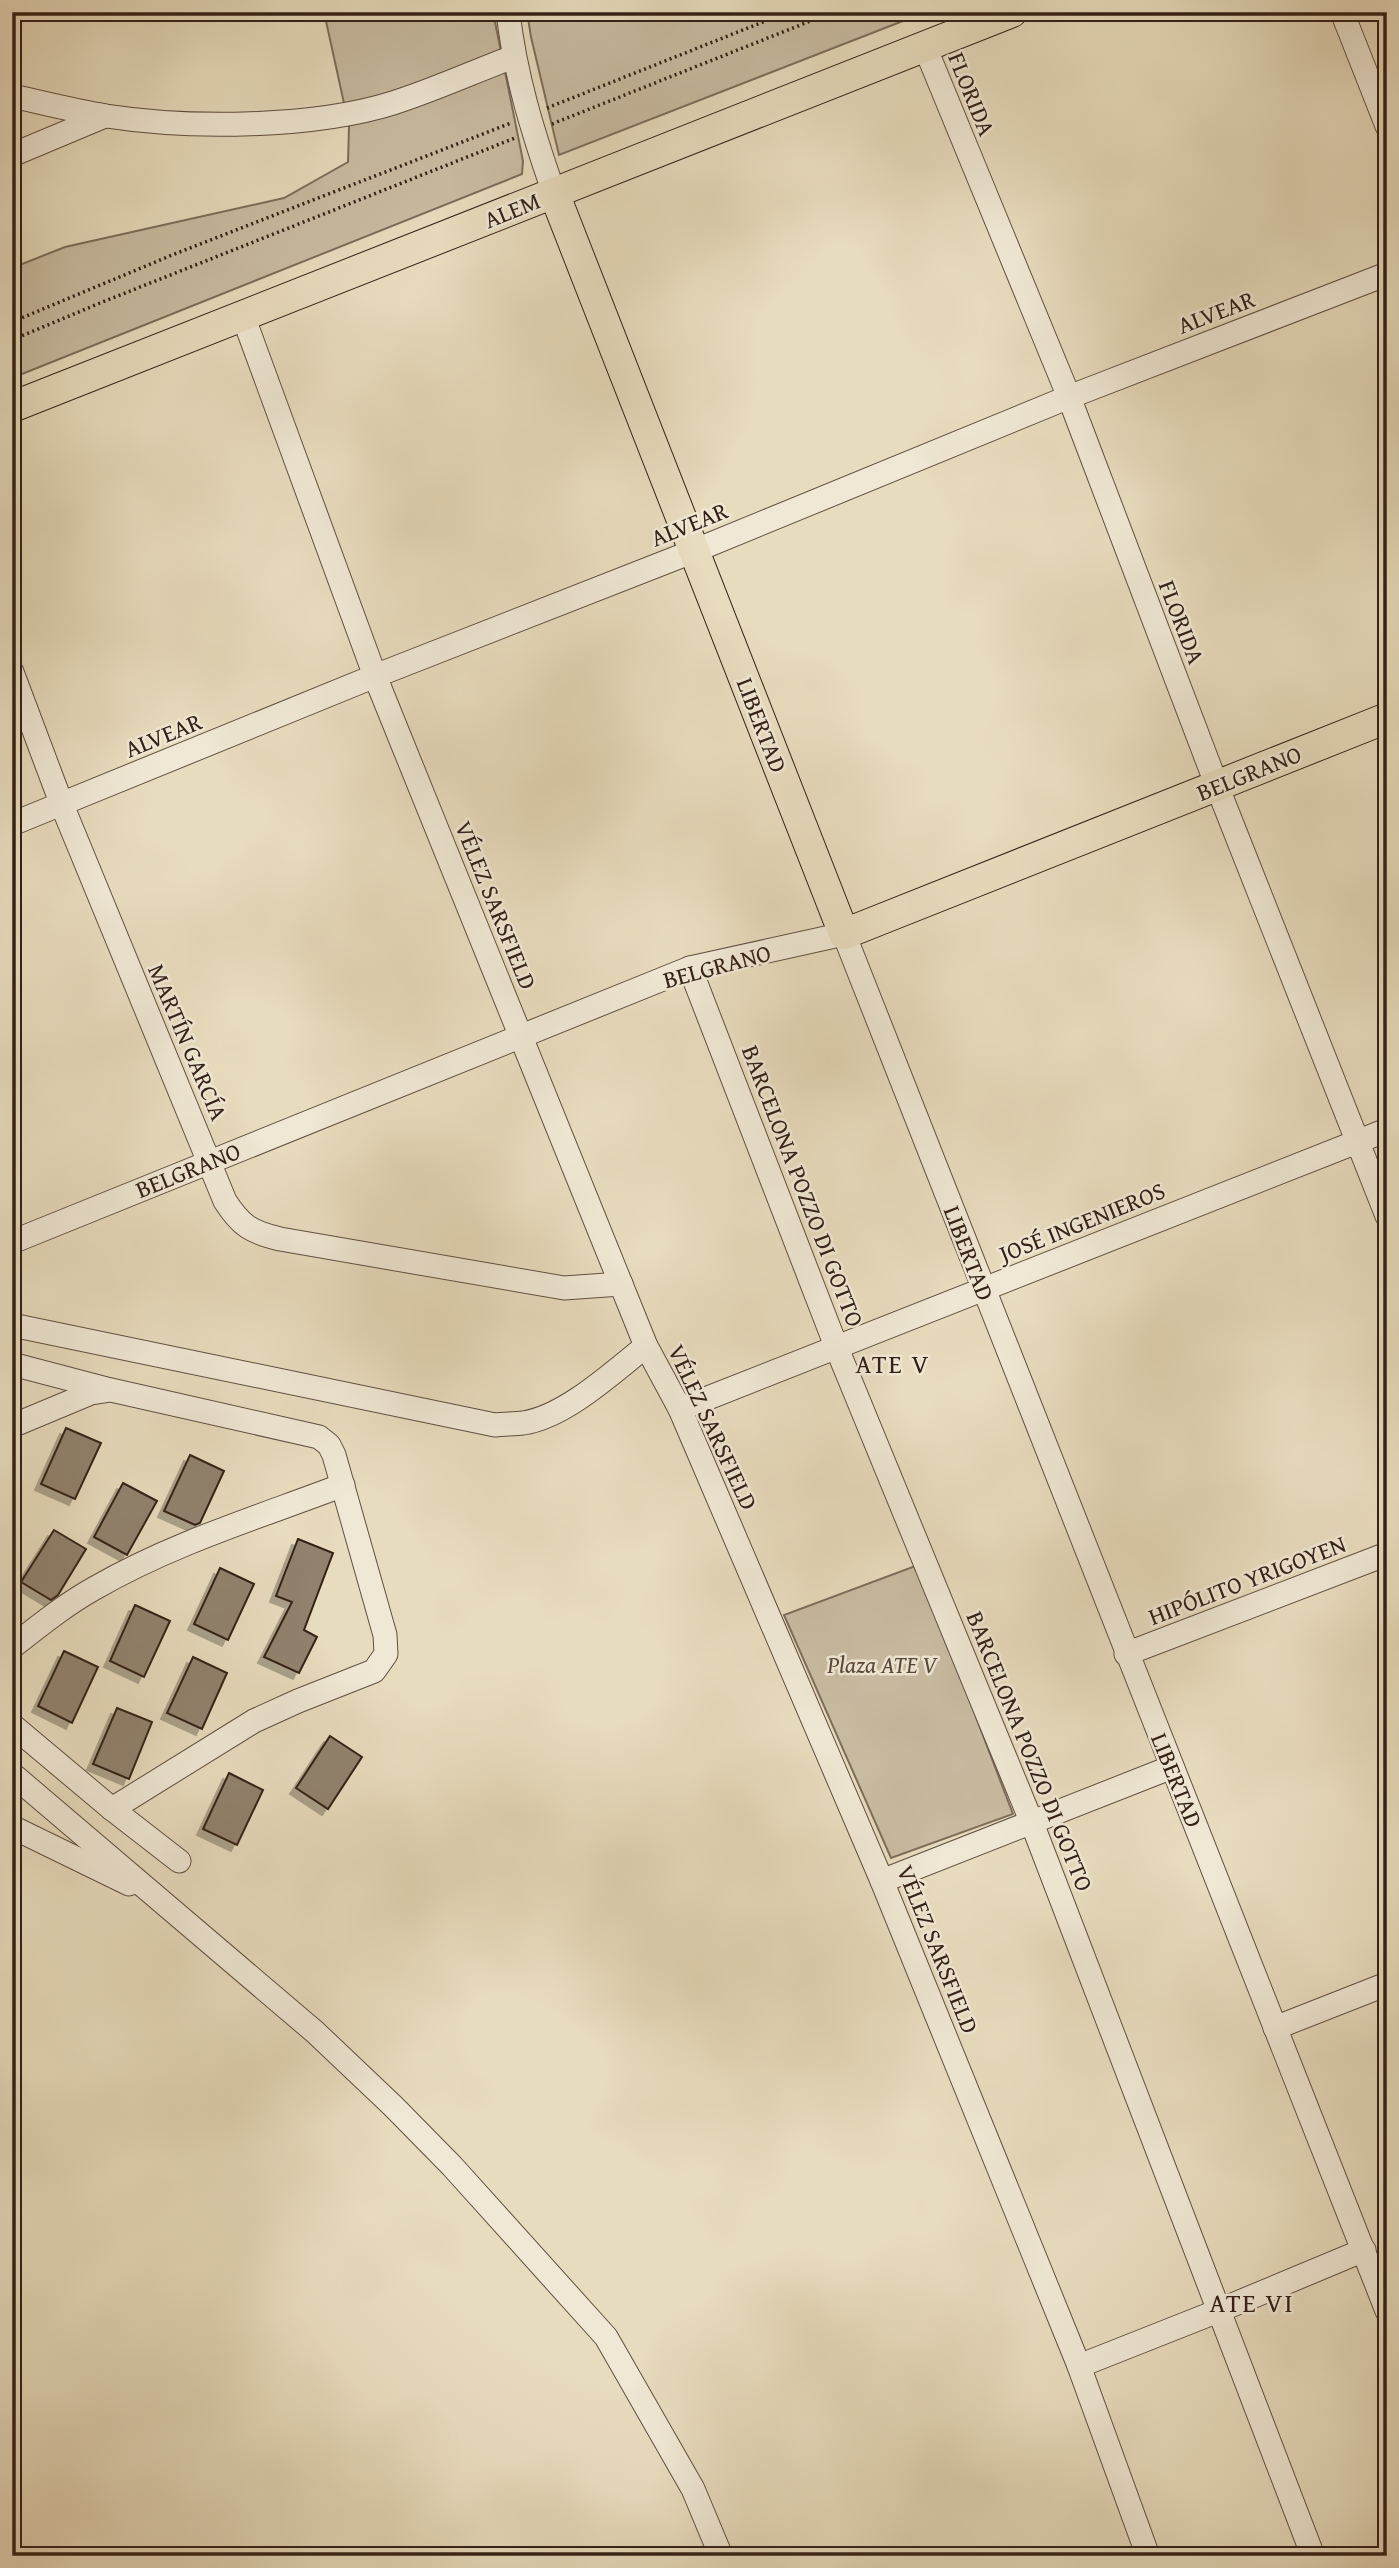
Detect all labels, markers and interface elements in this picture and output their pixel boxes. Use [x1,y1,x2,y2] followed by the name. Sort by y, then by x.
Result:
[939,47,1005,142] street label: FLORIDA
[479,183,545,237] street label: ALEM
[1172,281,1260,343] street label: ALVEAR
[645,493,733,555] street label: ALVEAR
[1150,575,1214,670] street label: FLORIDA
[728,672,796,778] street label: LIBERTAD
[119,704,207,766] street label: ALVEAR
[1191,736,1307,810] street label: BELGRANO
[446,815,546,995] street label: VÉLEZ SARSFIELD
[659,935,775,997] street label: BELGRANO
[139,958,237,1126] street label: MARTÍN GARCÍA
[733,1040,873,1332] street label: BARCELONA POZZO DI GOTTO
[130,1133,246,1207] street label: BELGRANO
[991,1173,1170,1272] street label: JOSÉ INGENIEROS
[935,1200,1003,1306] street label: LIBERTAD
[659,1338,767,1516] street label: VÉLEZ SARSFIELD
[856,1344,930,1383] district label: ATE V
[1143,1526,1351,1634] street label: HIPÓLITO YRIGOYEN
[958,1606,1102,1896] street label: BARCELONA POZZO DI GOTTO
[826,1647,938,1682] park label: Plaza ATE V
[1142,1727,1212,1833] street label: LIBERTAD
[888,1859,988,2039] street label: VÉLEZ SARSFIELD
[1210,2283,1294,2322] district label: ATE VI

